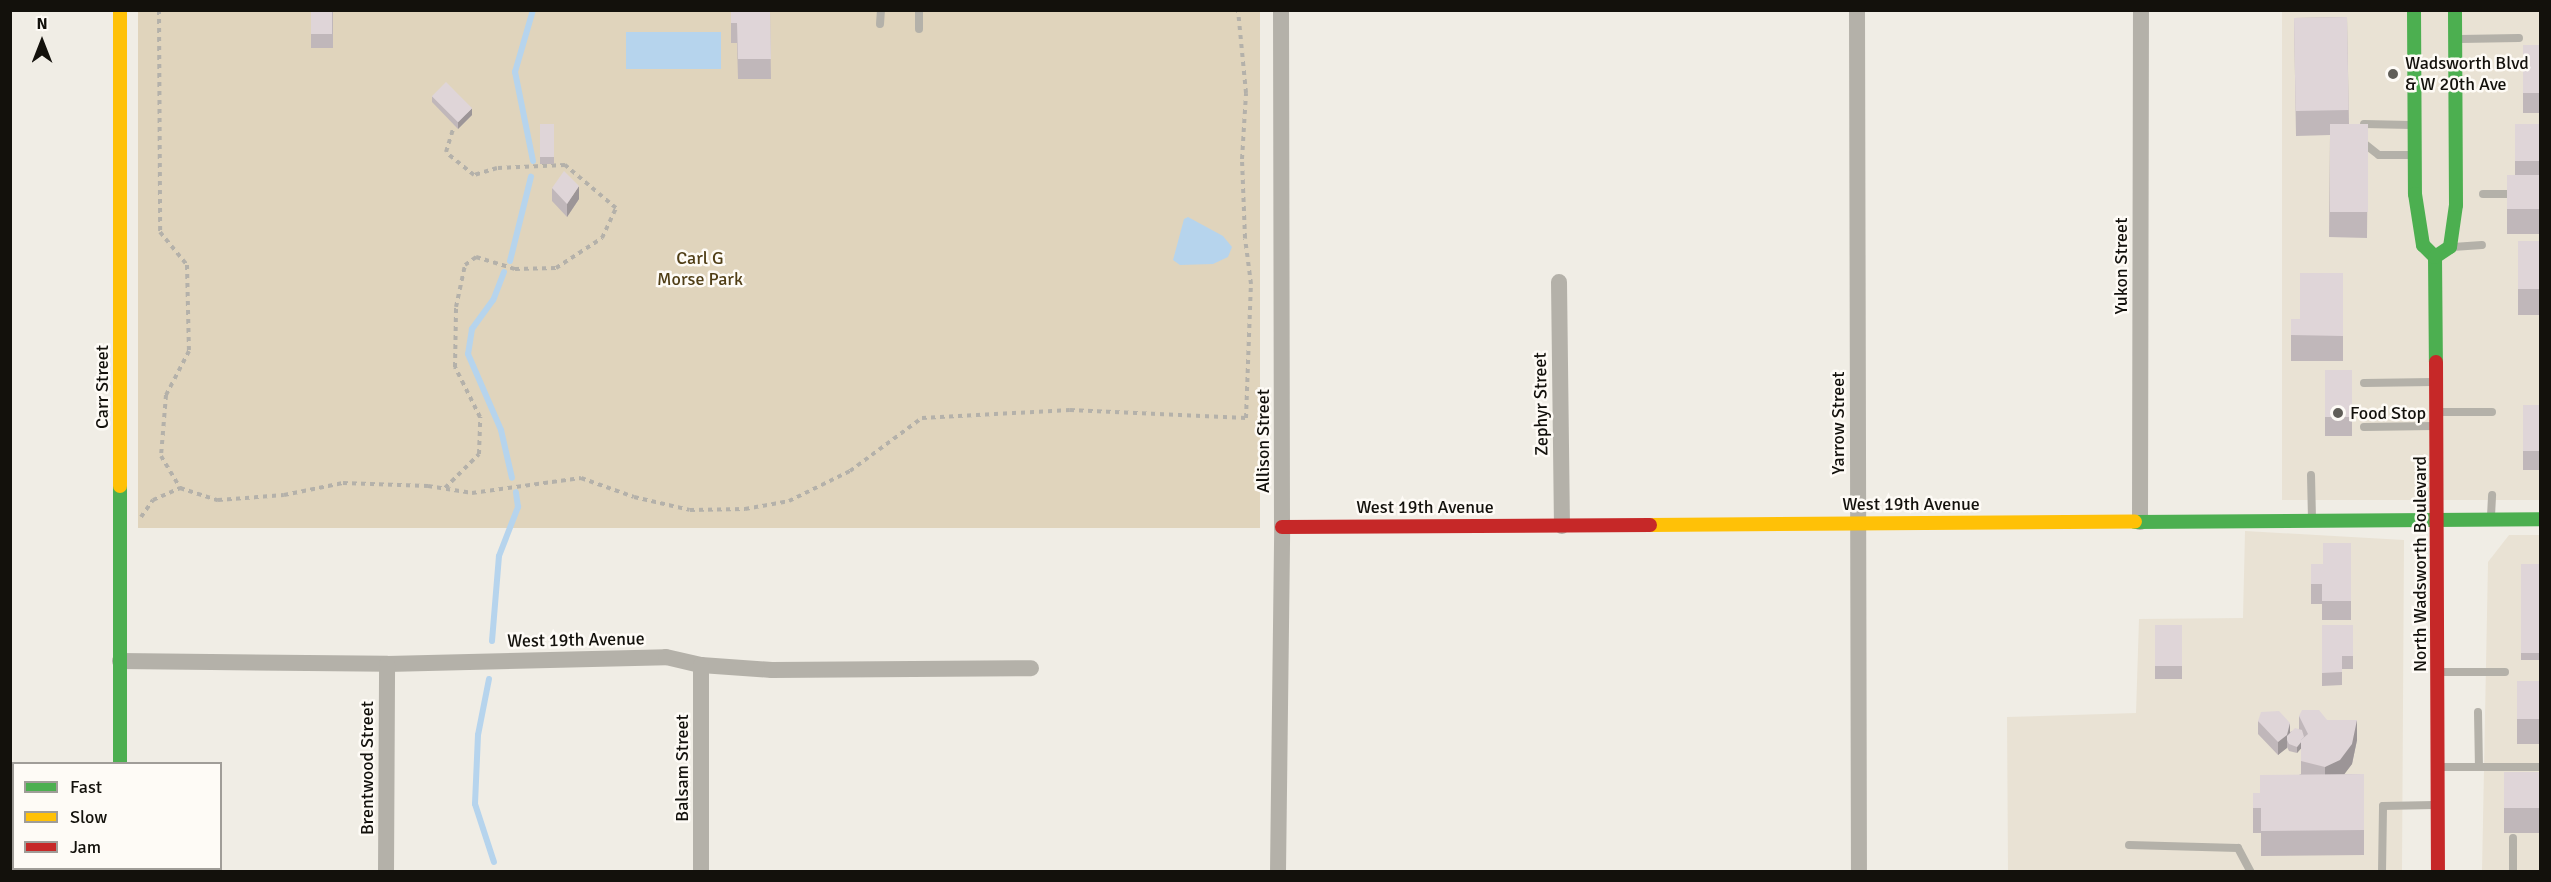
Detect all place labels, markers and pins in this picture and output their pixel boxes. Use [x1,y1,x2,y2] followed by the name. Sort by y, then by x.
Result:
[2405,53,2529,96] place label: Wadsworth Blvd & W 20th Ave
[2386,67,2400,81] marker: Wadsworth Blvd & W 20th Ave
[2350,402,2426,424] place label: Food Stop
[2331,406,2345,420] marker: Food Stop

